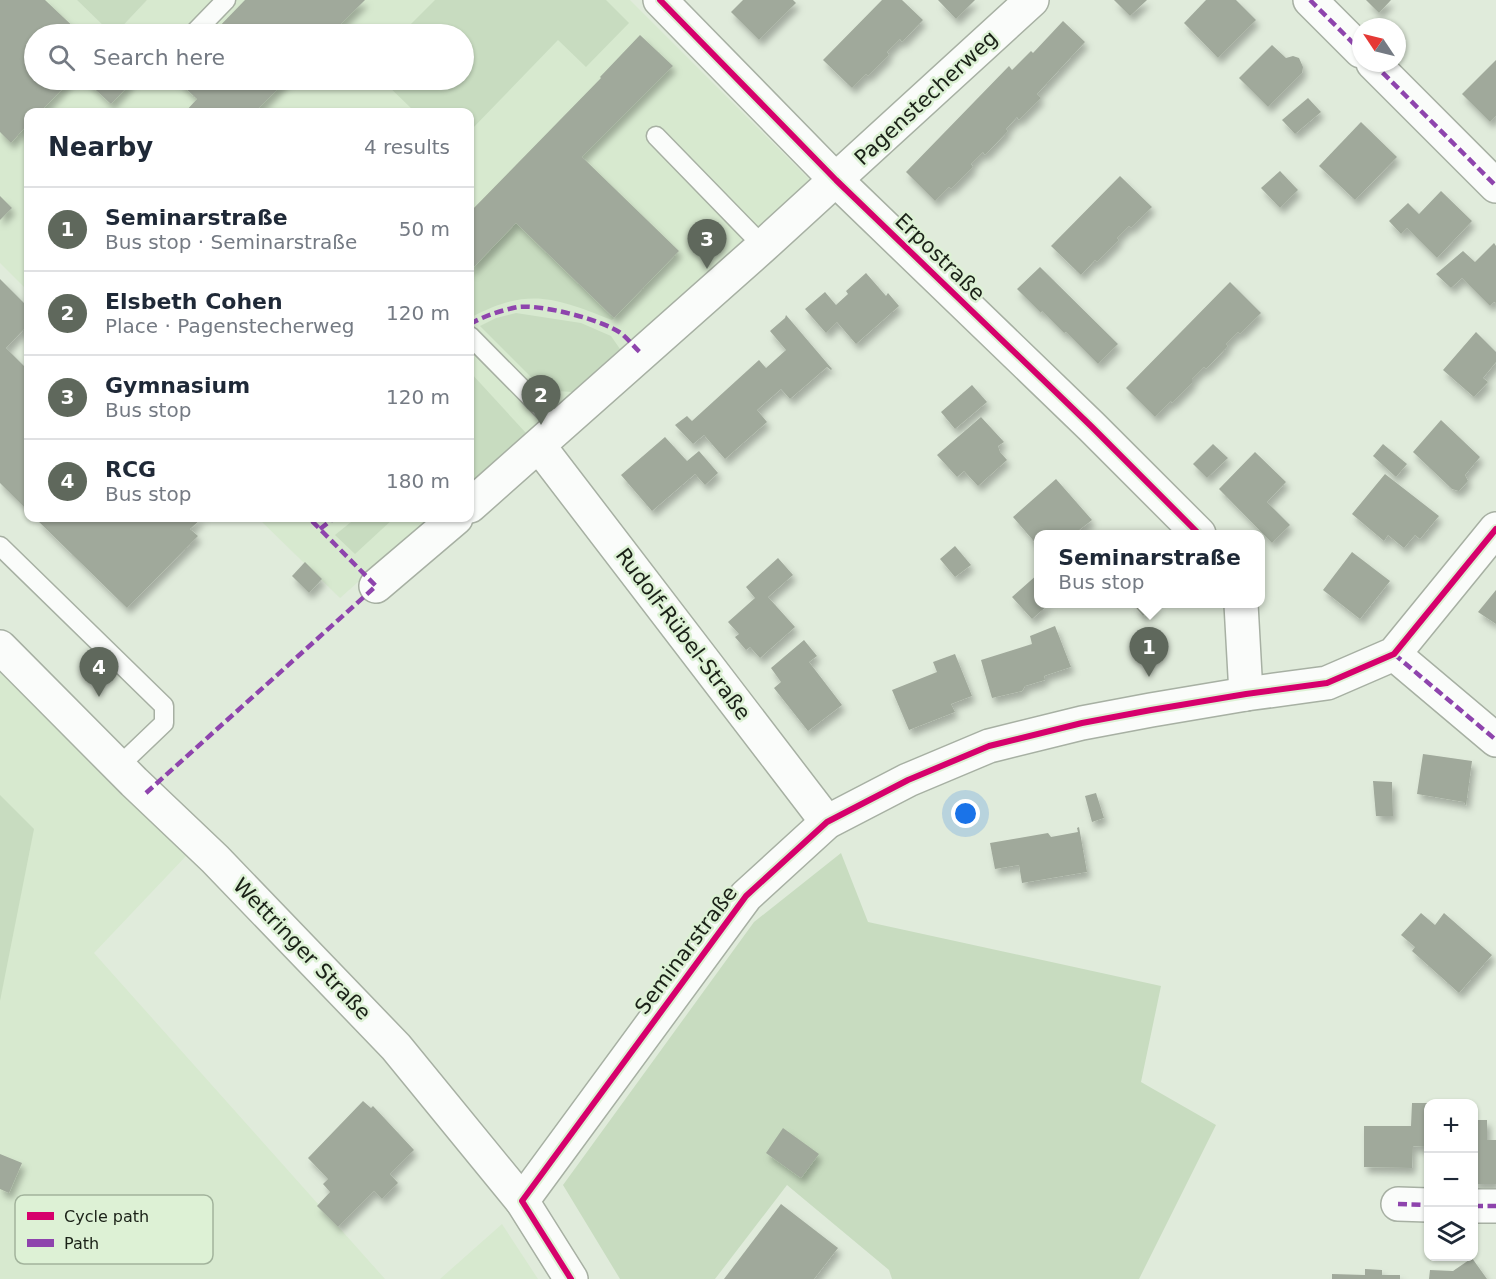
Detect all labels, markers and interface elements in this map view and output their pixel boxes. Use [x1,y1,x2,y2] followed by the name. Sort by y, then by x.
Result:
[1352,18,1406,72] north arrow
[24,24,474,90] search box
[850,26,1002,170] street label: Pagenstecherweg
[45,41,78,74] icon: search
[93,45,225,70] text: Search here
[48,132,153,162] text: Nearby
[364,135,450,159] text: 4 results
[105,205,288,230] text: Seminarstraße
[890,208,990,306] street label: Erpostraße
[61,217,74,241] text: 1
[399,217,450,241] text: 50 m
[688,220,726,269] pin: 3
[105,230,357,254] text: Bus stop · Seminarstraße
[105,289,283,314] text: Elsbeth Cohen
[61,301,74,325] text: 2
[386,301,450,325] text: 120 m
[105,314,354,338] text: Place · Pagenstecherweg
[105,373,250,398] text: Gymnasium
[522,376,560,425] pin: 2
[61,385,74,409] text: 3
[386,385,450,409] text: 120 m
[105,398,191,422] text: Bus stop
[105,457,156,482] text: RCG
[61,469,74,493] text: 4
[386,469,450,493] text: 180 m
[105,482,191,506] text: Bus stop
[1034,530,1265,608] popup
[611,543,755,725] street label: Rudolf-Rübel-Straße
[1058,545,1241,570] text: Seminarstraße
[1058,570,1145,594] text: Bus stop
[1130,628,1168,677] pin: 1
[80,648,118,697] pin: 4
[951,799,980,828] your location
[228,873,376,1025] street label: Wettringer Straße
[630,881,742,1019] street label: Seminarstraße
[1424,1099,1478,1261] map controls
[1424,1099,1478,1153] button: +
[1424,1153,1478,1207] button: −
[15,1195,213,1264] legend
[64,1207,149,1226] text: Cycle path
[1424,1207,1478,1261] button: layers
[64,1234,99,1253] text: Path

